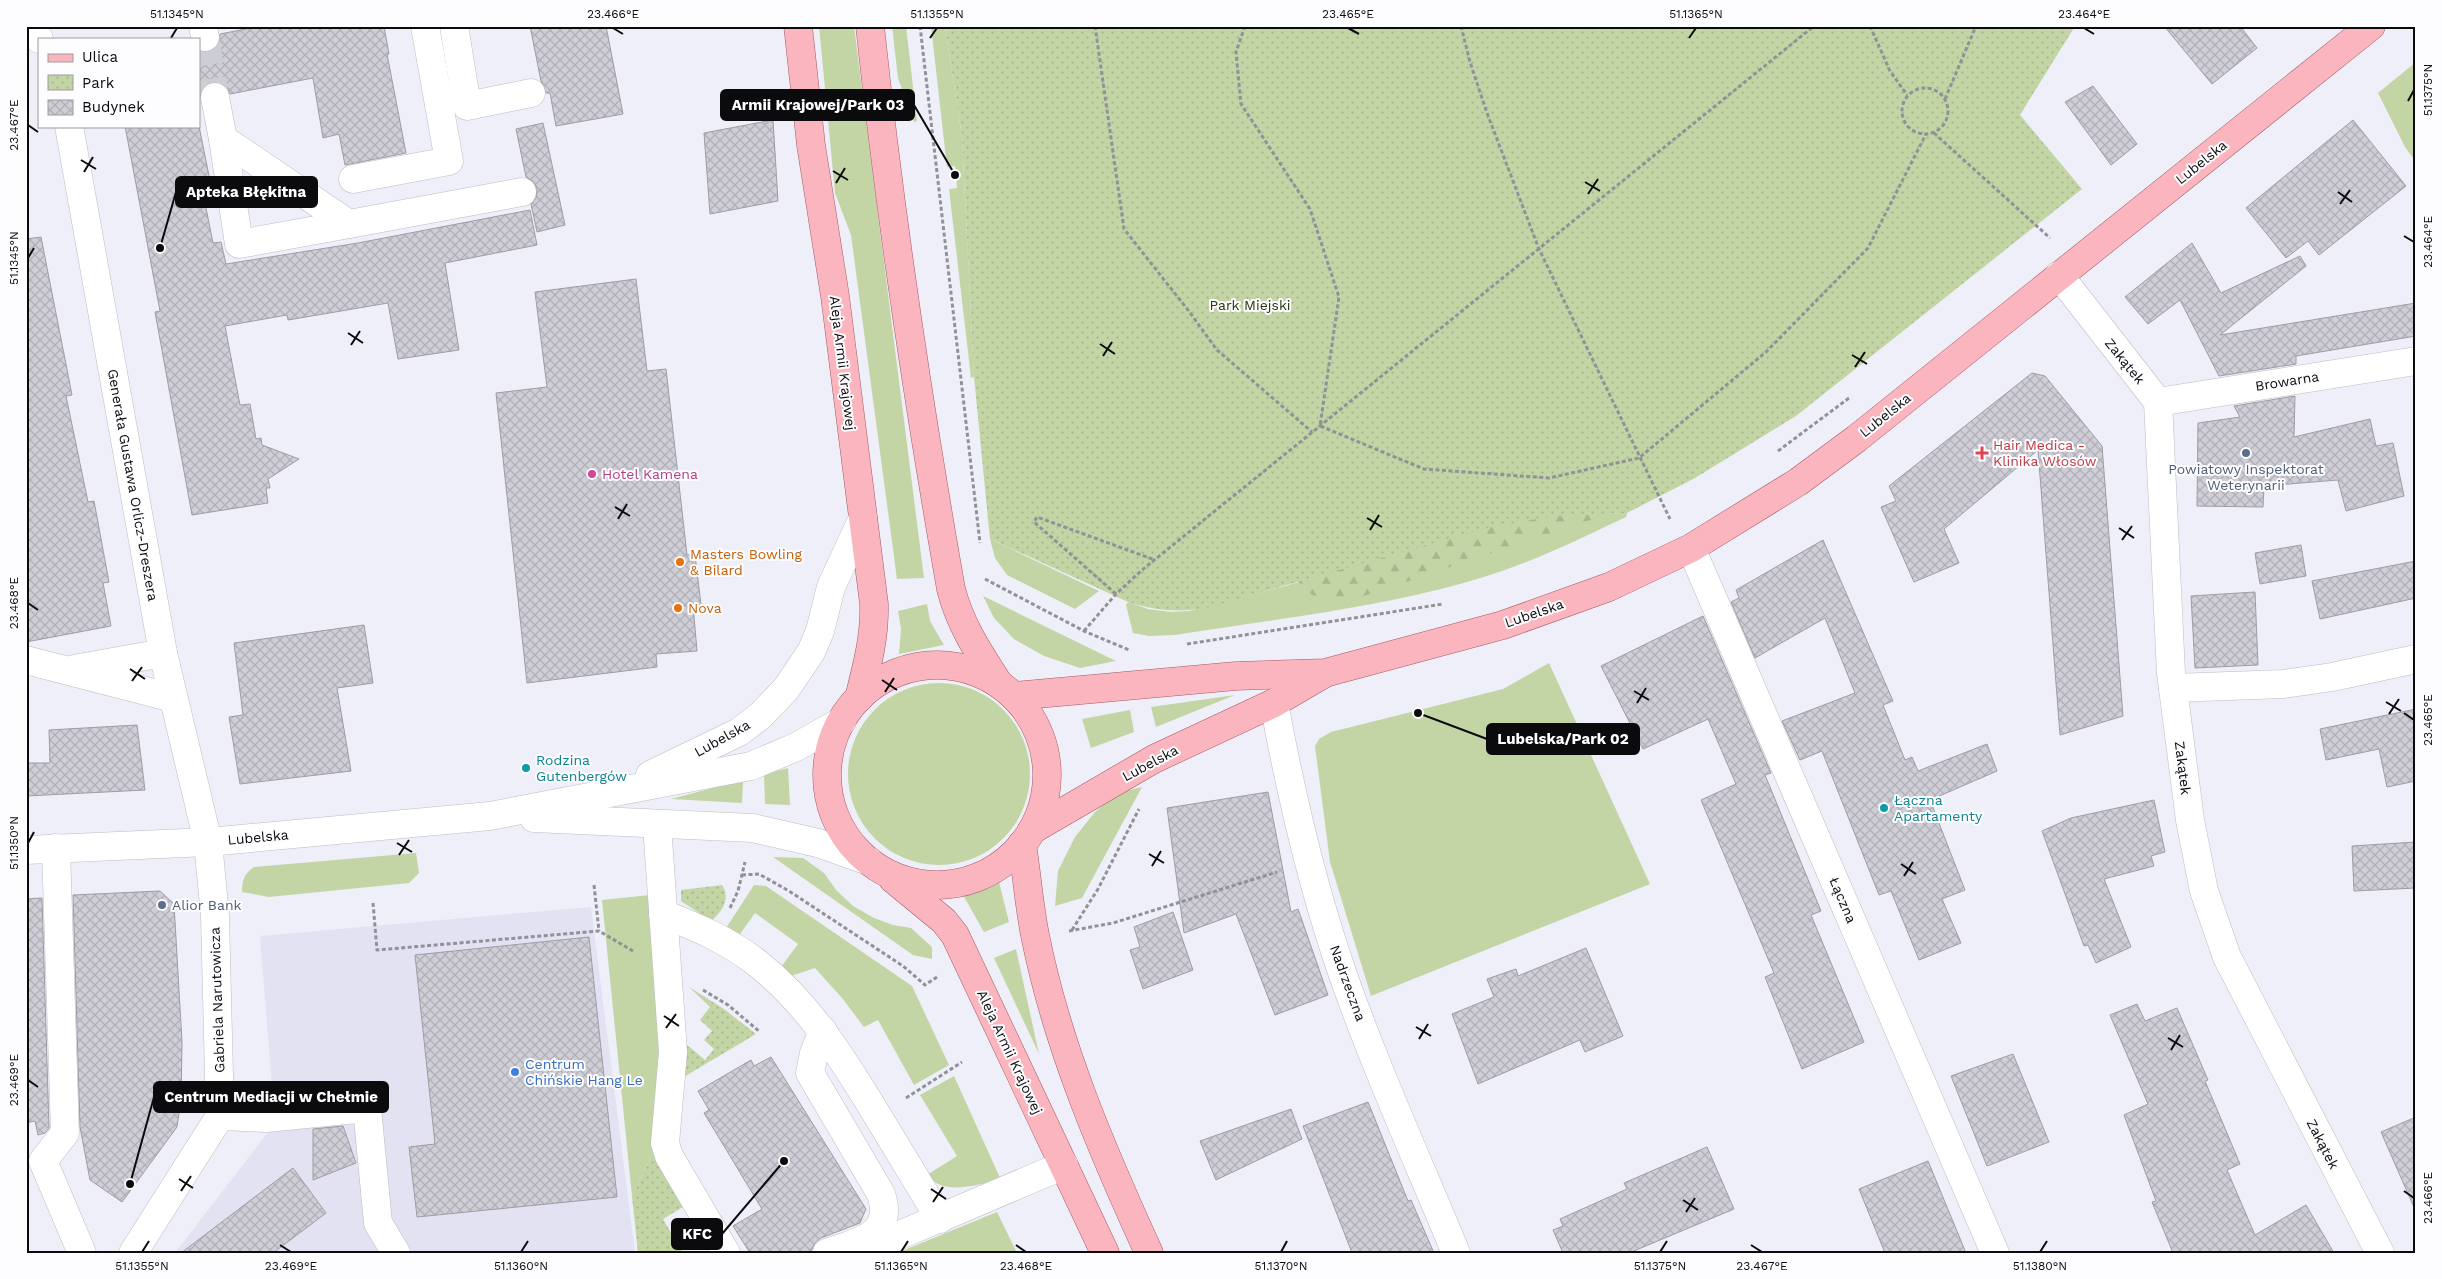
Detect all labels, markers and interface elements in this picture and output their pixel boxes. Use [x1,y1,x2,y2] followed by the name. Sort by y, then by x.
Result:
[150,7,204,21] text: 51.1345°N
[587,7,639,21] text: 23.466°E
[910,7,964,21] text: 51.1355°N
[1322,7,1374,21] text: 23.465°E
[1669,7,1723,21] text: 51.1365°N
[2058,7,2110,21] text: 23.464°E
[38,38,200,128] legend
[82,48,119,66] text: Ulica
[2421,64,2435,116] text: 51.1375°N
[82,74,115,92] text: Park
[721,90,914,120] callout: Armii Krajowej/Park 03
[732,96,904,114] text: Armii Krajowej/Park 03
[82,98,145,116] text: Budynek
[7,99,21,151] text: 23.467°E
[2172,137,2230,187] street label: Lubelska
[176,177,317,207] callout: Apteka Błękitna
[186,183,306,201] text: Apteka Błękitna
[2421,216,2435,268] text: 23.464°E
[7,231,21,285] text: 51.1345°N
[827,295,859,431] street label: Aleja Armii Krajowej
[1209,297,1291,313] park label: Park Miejski
[2102,335,2148,387] street label: Zakątek
[105,368,161,602] street label: Generała Gustawa Orlicz-Dreszera
[2254,368,2320,394] street label: Browarna
[1856,390,1914,440] street label: Lubelska
[1993,437,2097,469] place label: Hair Medica - Klinika Włosów
[1975,446,1989,460] marker: Hair Medica - Klinika Włosów
[2240,447,2252,459] marker: Powiatowy Inspektorat Weterynarii
[2168,461,2324,493] place label: Powiatowy Inspektorat Weterynarii
[602,466,698,482] place label: Hotel Kamena
[586,468,598,480] marker: Hotel Kamena
[690,546,802,578] place label: Masters Bowling & Bilard
[674,556,686,568] marker: Masters Bowling & Bilard
[7,577,21,629] text: 23.468°E
[1503,595,1566,631] street label: Lubelska
[688,600,722,616] place label: Nova
[672,602,684,614] marker: Nova
[2421,694,2435,746] text: 23.465°E
[691,716,753,760] street label: Lubelska
[1487,724,1639,754] callout: Lubelska/Park 02
[1497,730,1629,748] text: Lubelska/Park 02
[2172,740,2194,796] street label: Zakątek
[1119,742,1181,784] street label: Lubelska
[536,752,627,784] place label: Rodzina Gutenbergów
[520,762,532,774] marker: Rodzina Gutenbergów
[1894,792,1983,824] place label: Łączna Apartamenty
[1878,802,1890,814] marker: Łączna Apartamenty
[7,816,21,870] text: 51.1350°N
[227,826,289,848] street label: Lubelska
[1826,874,1860,926] street label: Łączna
[172,897,242,913] place label: Alior Bank
[156,899,168,911] marker: Alior Bank
[206,927,228,1073] street label: Gabriela Narutowicza
[1327,943,1369,1023] street label: Nadrzeczna
[974,987,1046,1117] street label: Aleja Armii Krajowej
[7,1054,21,1106] text: 23.469°E
[525,1056,643,1088] place label: Centrum Chińskie Hang Le
[509,1066,521,1078] marker: Centrum Chińskie Hang Le
[154,1082,388,1112] callout: Centrum Mediacji w Chełmie
[164,1088,378,1106] text: Centrum Mediacji w Chełmie
[2304,1116,2342,1172] street label: Zakątek
[2421,1172,2435,1224] text: 23.466°E
[672,1219,722,1249] callout: KFC
[682,1225,712,1243] text: KFC
[115,1259,169,1273] text: 51.1355°N
[265,1259,317,1273] text: 23.469°E
[494,1259,548,1273] text: 51.1360°N
[874,1259,928,1273] text: 51.1365°N
[1000,1259,1052,1273] text: 23.468°E
[1255,1259,1307,1273] text: 51.1370°N
[1634,1259,1686,1273] text: 51.1375°N
[1736,1259,1788,1273] text: 23.467°E
[2013,1259,2067,1273] text: 51.1380°N

